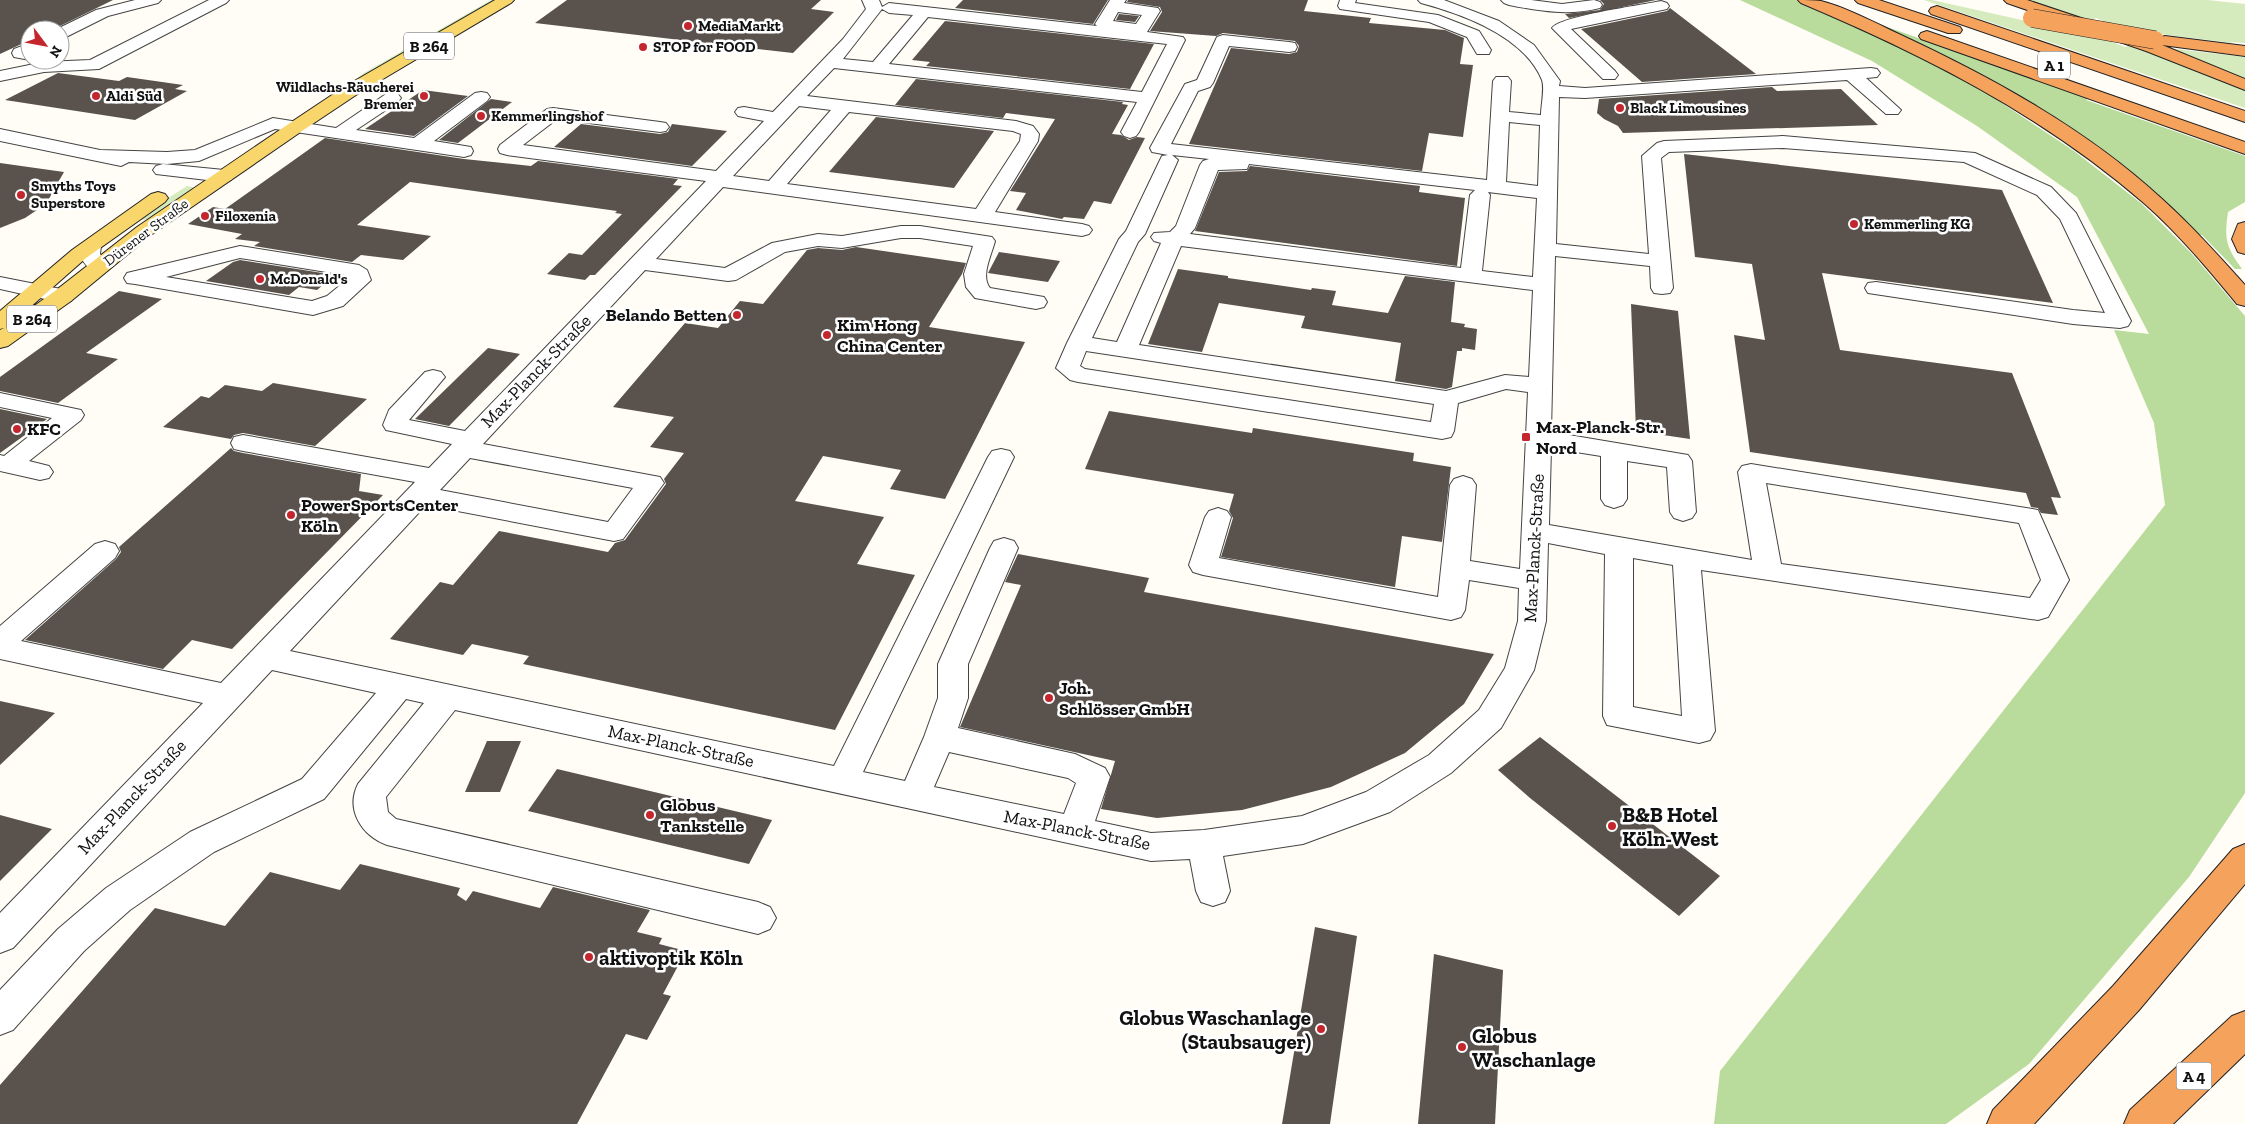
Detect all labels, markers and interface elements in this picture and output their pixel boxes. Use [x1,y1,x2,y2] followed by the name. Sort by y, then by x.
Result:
[698,17,782,35] place label: MediaMarkt
[20,20,70,70] north arrow
[682,20,694,32] marker: MediaMarkt
[404,32,454,59] road number: B 264
[653,38,756,56] place label: STOP for FOOD
[637,41,649,53] marker: STOP for FOOD
[45,43,66,61] text: N
[2038,52,2070,78] road number: A 1
[276,78,415,113] place label: Wildlachs-Räucherei Bremer
[106,87,163,105] place label: Aldi Süd
[90,90,102,102] marker: Aldi Süd
[418,90,430,102] marker: Wildlachs-Räucherei Bremer
[1630,99,1746,117] place label: Black Limousines
[1614,102,1626,114] marker: Black Limousines
[491,107,605,125] place label: Kemmerlingshof
[475,110,487,122] marker: Kemmerlingshof
[31,177,116,212] place label: Smyths Toys Superstore
[15,189,27,201] marker: Smyths Toys Superstore
[100,194,192,270] street label: Dürener Straße
[215,207,277,225] place label: Filoxenia
[199,210,211,222] marker: Filoxenia
[1864,215,1970,233] place label: Kemmerling KG
[1848,218,1860,230] marker: Kemmerling KG
[270,270,348,288] place label: McDonald's
[254,273,266,285] marker: McDonald's
[606,304,727,326] place label: Belando Betten
[7,306,57,332] road number: B 264
[731,309,743,321] marker: Belando Betten
[476,310,596,432] street label: Max-Planck-Straße
[837,314,942,357] place label: Kim Hong China Center
[821,329,833,341] marker: Kim Hong China Center
[1536,416,1664,459] place label: Max-Planck-Str. Nord
[27,418,61,440] place label: KFC
[11,423,23,435] marker: KFC
[1520,431,1532,443] marker: Max-Planck-Str. Nord
[1519,473,1549,623] street label: Max-Planck-Straße
[301,494,459,537] place label: PowerSportsCenter Köln
[285,509,297,521] marker: PowerSportsCenter Köln
[1059,677,1190,720] place label: Joh. Schlösser GmbH
[1043,692,1055,704] marker: Joh. Schlösser GmbH
[606,720,756,772] street label: Max-Planck-Straße
[73,735,191,859] street label: Max-Planck-Straße
[660,794,745,837] place label: Globus Tankstelle
[1622,802,1719,851] place label: B&B Hotel Köln-West
[1002,805,1152,855] street label: Max-Planck-Straße
[644,809,656,821] marker: Globus Tankstelle
[1606,820,1618,832] marker: B&B Hotel Köln-West
[599,945,743,970] place label: aktivoptik Köln
[583,951,595,963] marker: aktivoptik Köln
[1119,1005,1311,1054] place label: Globus Waschanlage (Staubsauger)
[1315,1023,1327,1035] marker: Globus Waschanlage (Staubsauger)
[1472,1023,1596,1072] place label: Globus Waschanlage
[1456,1041,1468,1053] marker: Globus Waschanlage
[2176,1062,2212,1090] road number: A 4

